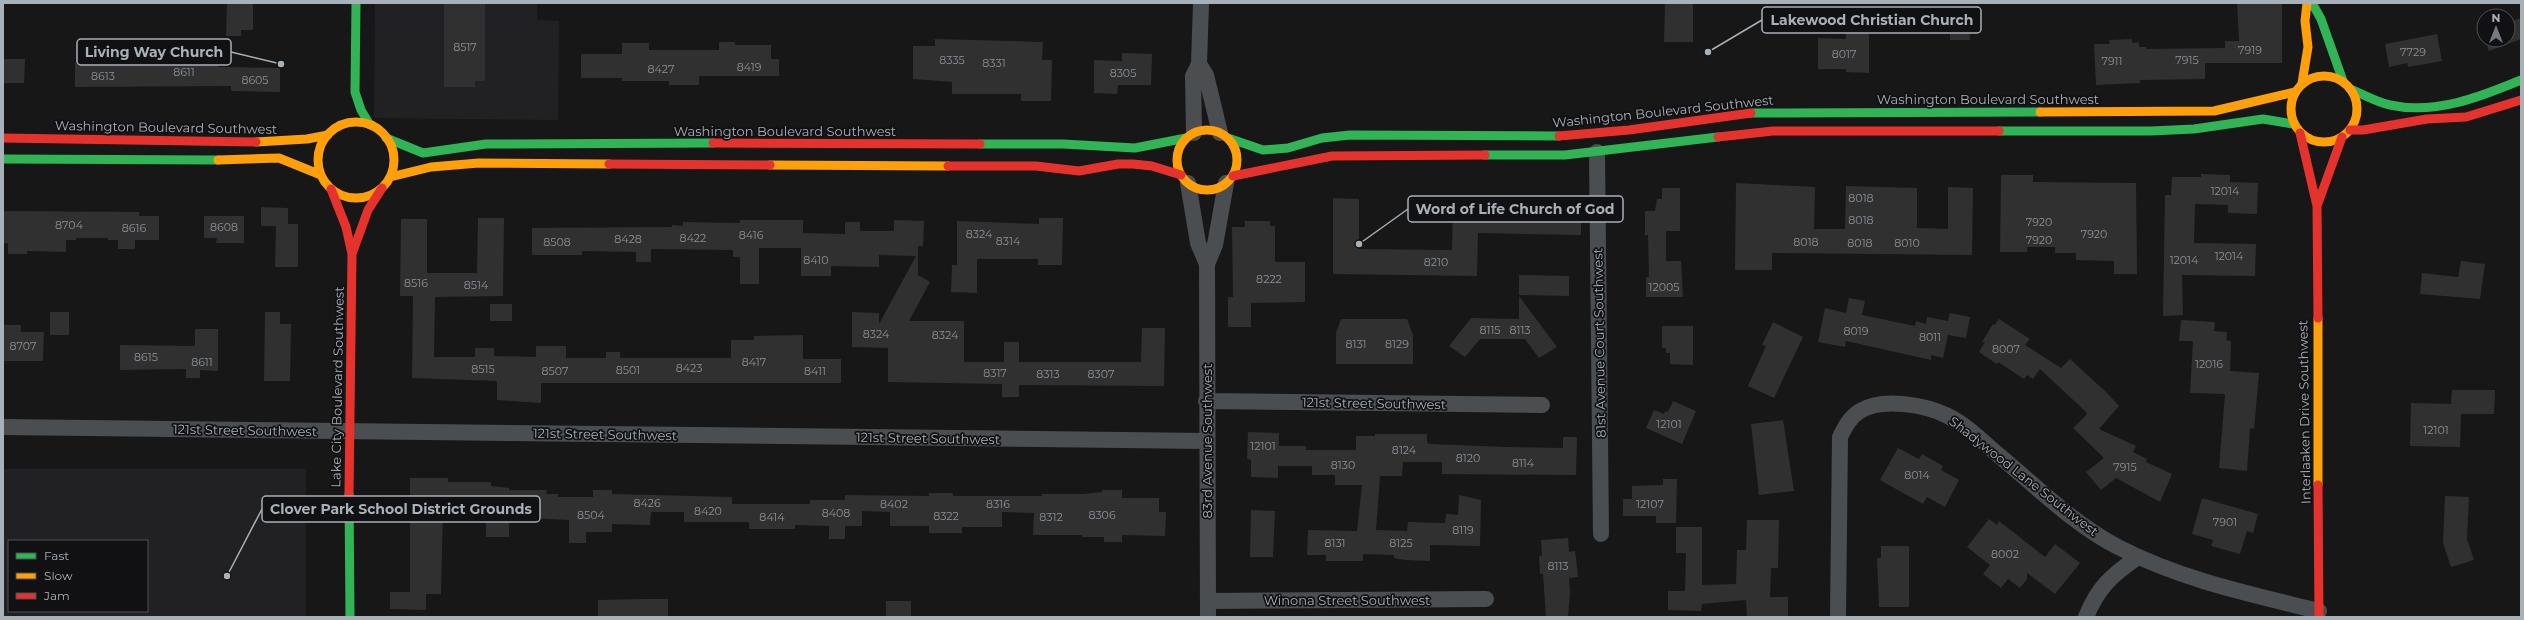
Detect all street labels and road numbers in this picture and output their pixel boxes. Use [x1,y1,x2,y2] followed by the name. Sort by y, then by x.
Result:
[1552,91,1774,131] street label: Washington Boulevard Southwest
[1877,91,2099,107] street label: Washington Boulevard Southwest
[55,117,277,137] street label: Washington Boulevard Southwest
[674,123,896,139] street label: Washington Boulevard Southwest
[1589,248,1609,438] street label: 81st Avenue Court Southwest
[327,286,347,488] street label: Lake City Boulevard Southwest
[2294,320,2314,504] street label: Interlaaken Drive Southwest
[1199,364,1215,518] street label: 83rd Avenue Southwest
[1302,394,1446,412] street label: 121st Street Southwest
[1946,413,2102,539] street label: Shadywood Lane Southwest
[173,421,317,439] street label: 121st Street Southwest
[533,425,677,443] street label: 121st Street Southwest
[856,429,1000,447] street label: 121st Street Southwest
[1264,592,1430,608] street label: Winona Street Southwest

